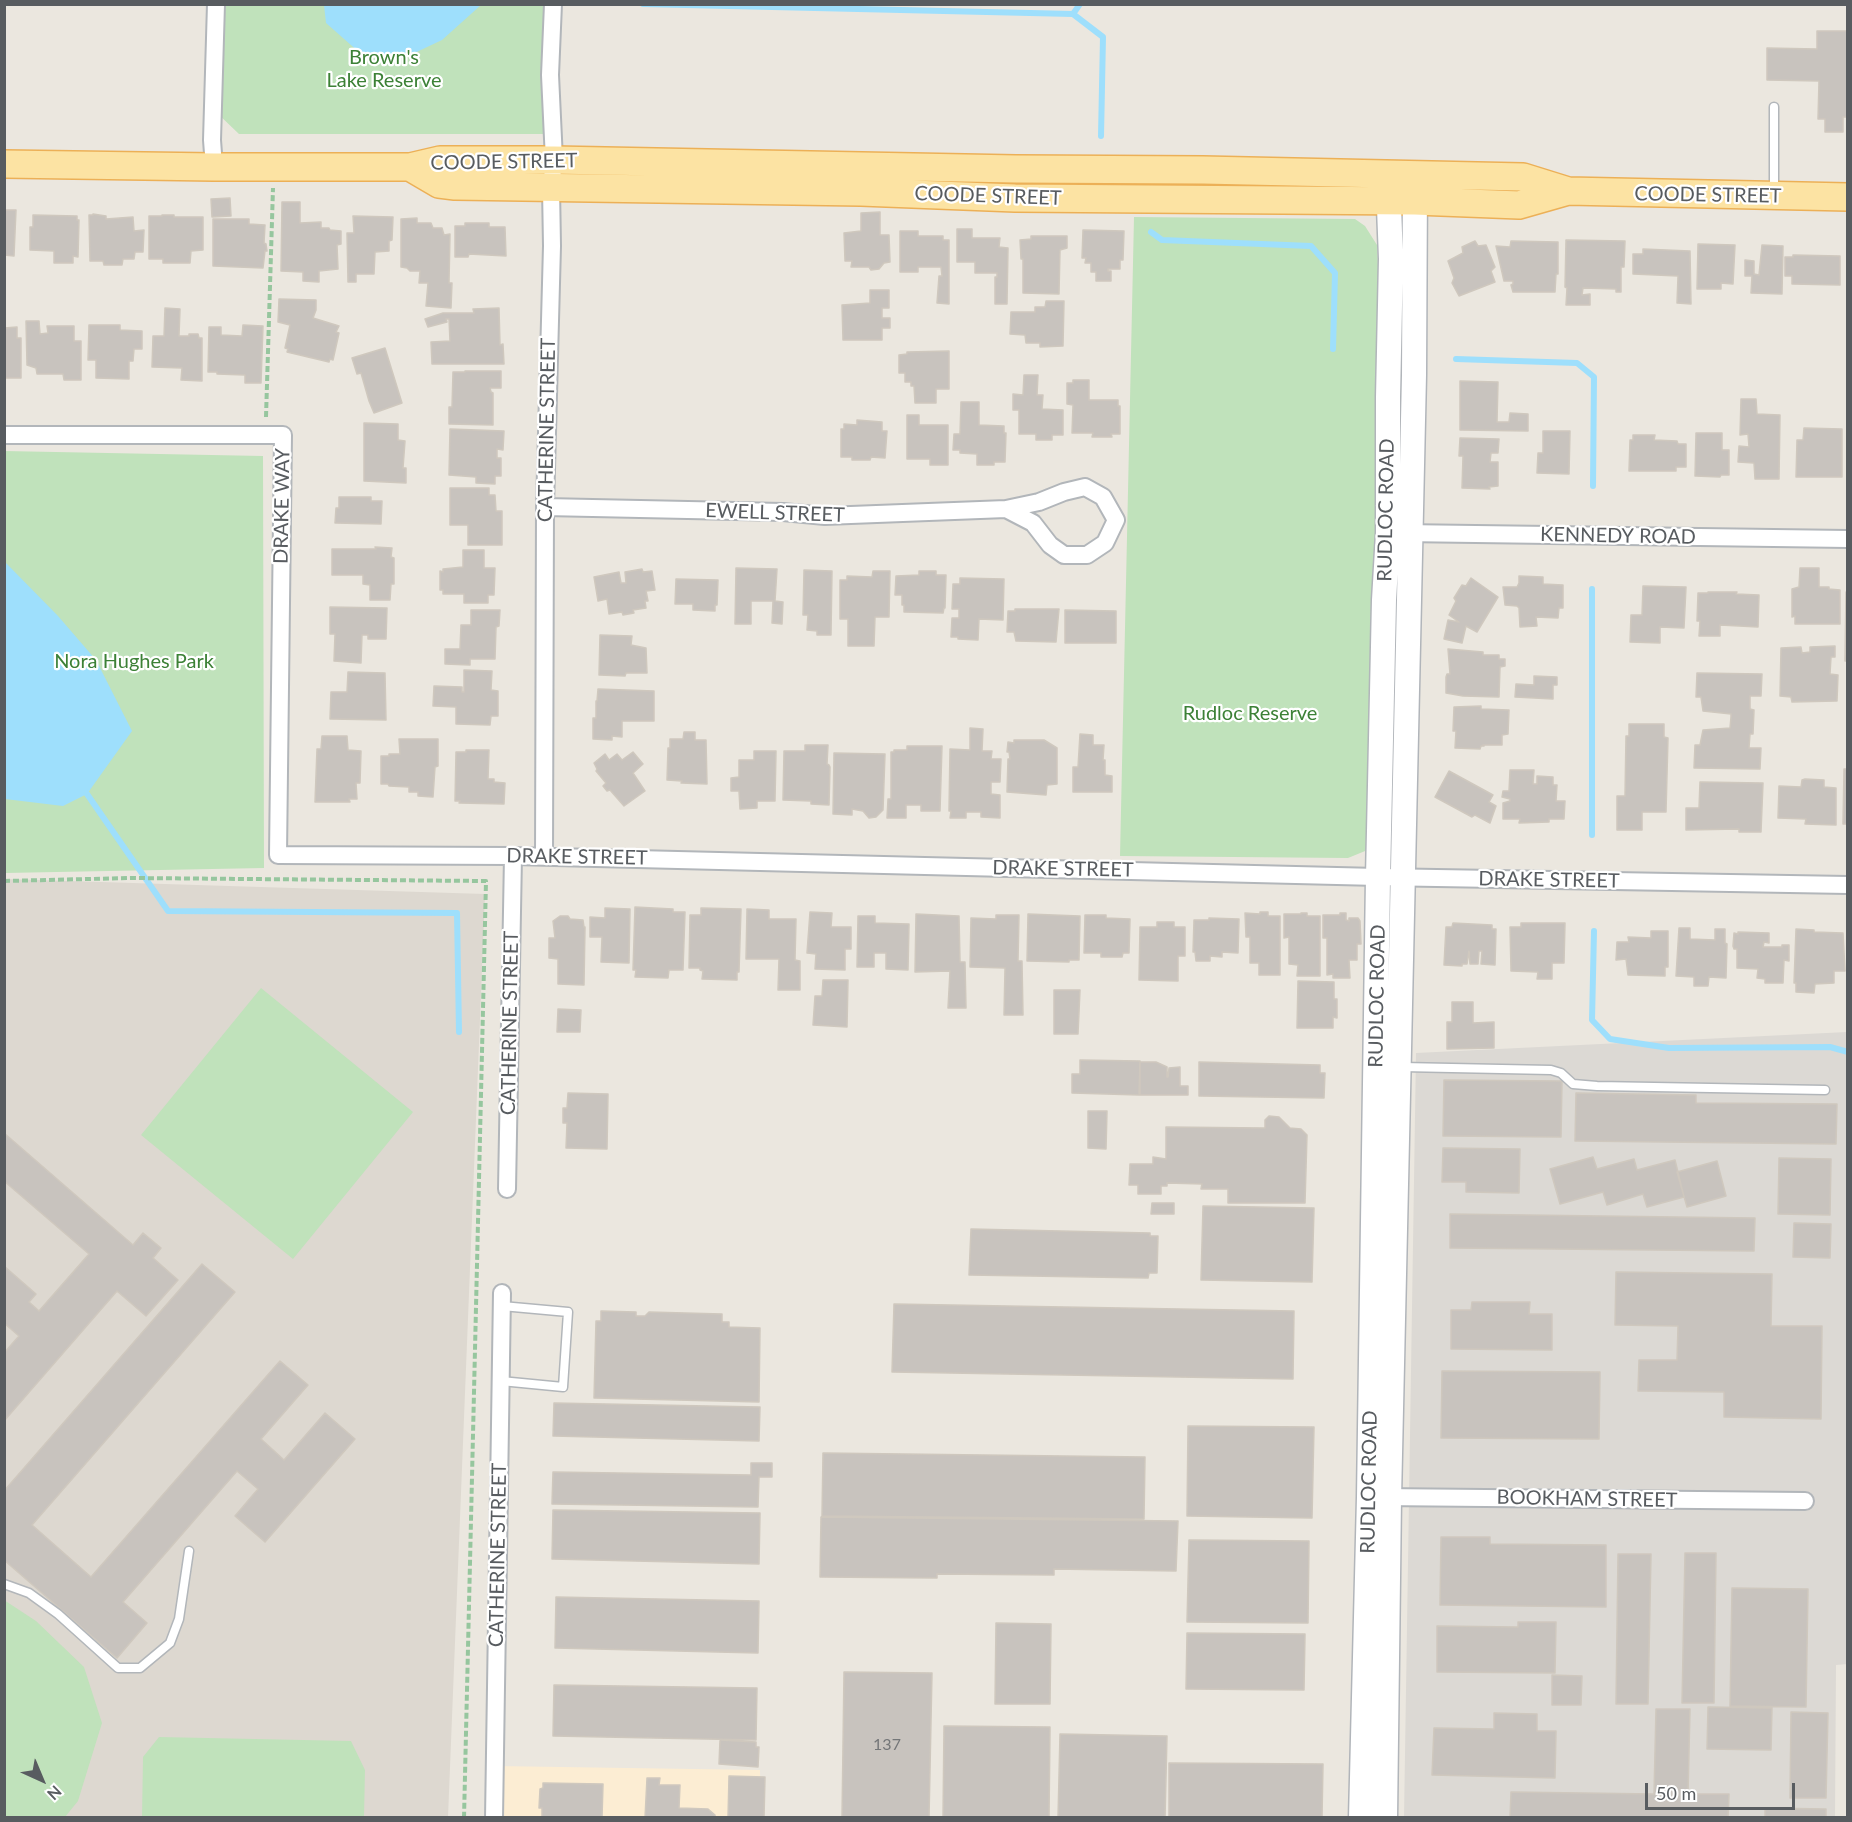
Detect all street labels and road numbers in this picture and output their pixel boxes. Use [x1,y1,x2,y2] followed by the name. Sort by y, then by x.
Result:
[430,149,578,175] street label: COODE STREET
[914,181,1062,211] street label: COODE STREET
[1634,182,1782,208] street label: COODE STREET
[533,338,561,522] street label: CATHERINE STREET
[1373,438,1399,582] street label: RUDLOC ROAD
[269,448,295,564] street label: DRAKE WAY
[705,499,845,527] street label: EWELL STREET
[1540,523,1696,549] street label: KENNEDY ROAD
[506,844,648,870] street label: DRAKE STREET
[992,856,1134,882] street label: DRAKE STREET
[1478,867,1620,893] street label: DRAKE STREET
[1364,924,1390,1068] street label: RUDLOC ROAD
[496,931,524,1115] street label: CATHERINE STREET
[1356,1410,1382,1554] street label: RUDLOC ROAD
[484,1463,512,1647] street label: CATHERINE STREET
[1496,1485,1678,1513] street label: BOOKHAM STREET

